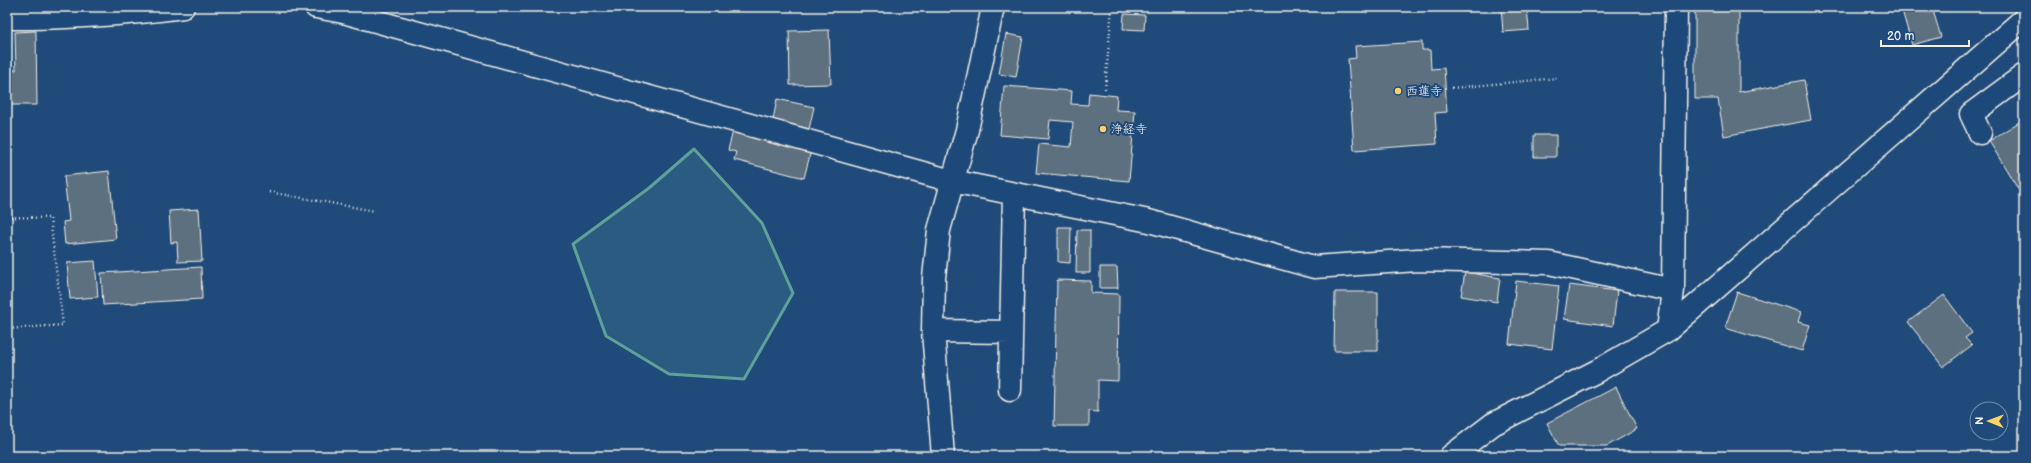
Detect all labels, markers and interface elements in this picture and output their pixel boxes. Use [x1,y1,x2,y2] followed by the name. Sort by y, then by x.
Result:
[1881,22,1969,48] scale bar
[1887,29,1914,44] text: 20 m
[1406,84,1442,99] place label: 西蓮寺
[1393,86,1403,96] marker: 西蓮寺
[1111,122,1147,137] place label: 浄経寺
[1098,124,1108,134] marker: 浄経寺
[1969,401,2009,441] north arrow
[1973,417,1986,425] text: N

